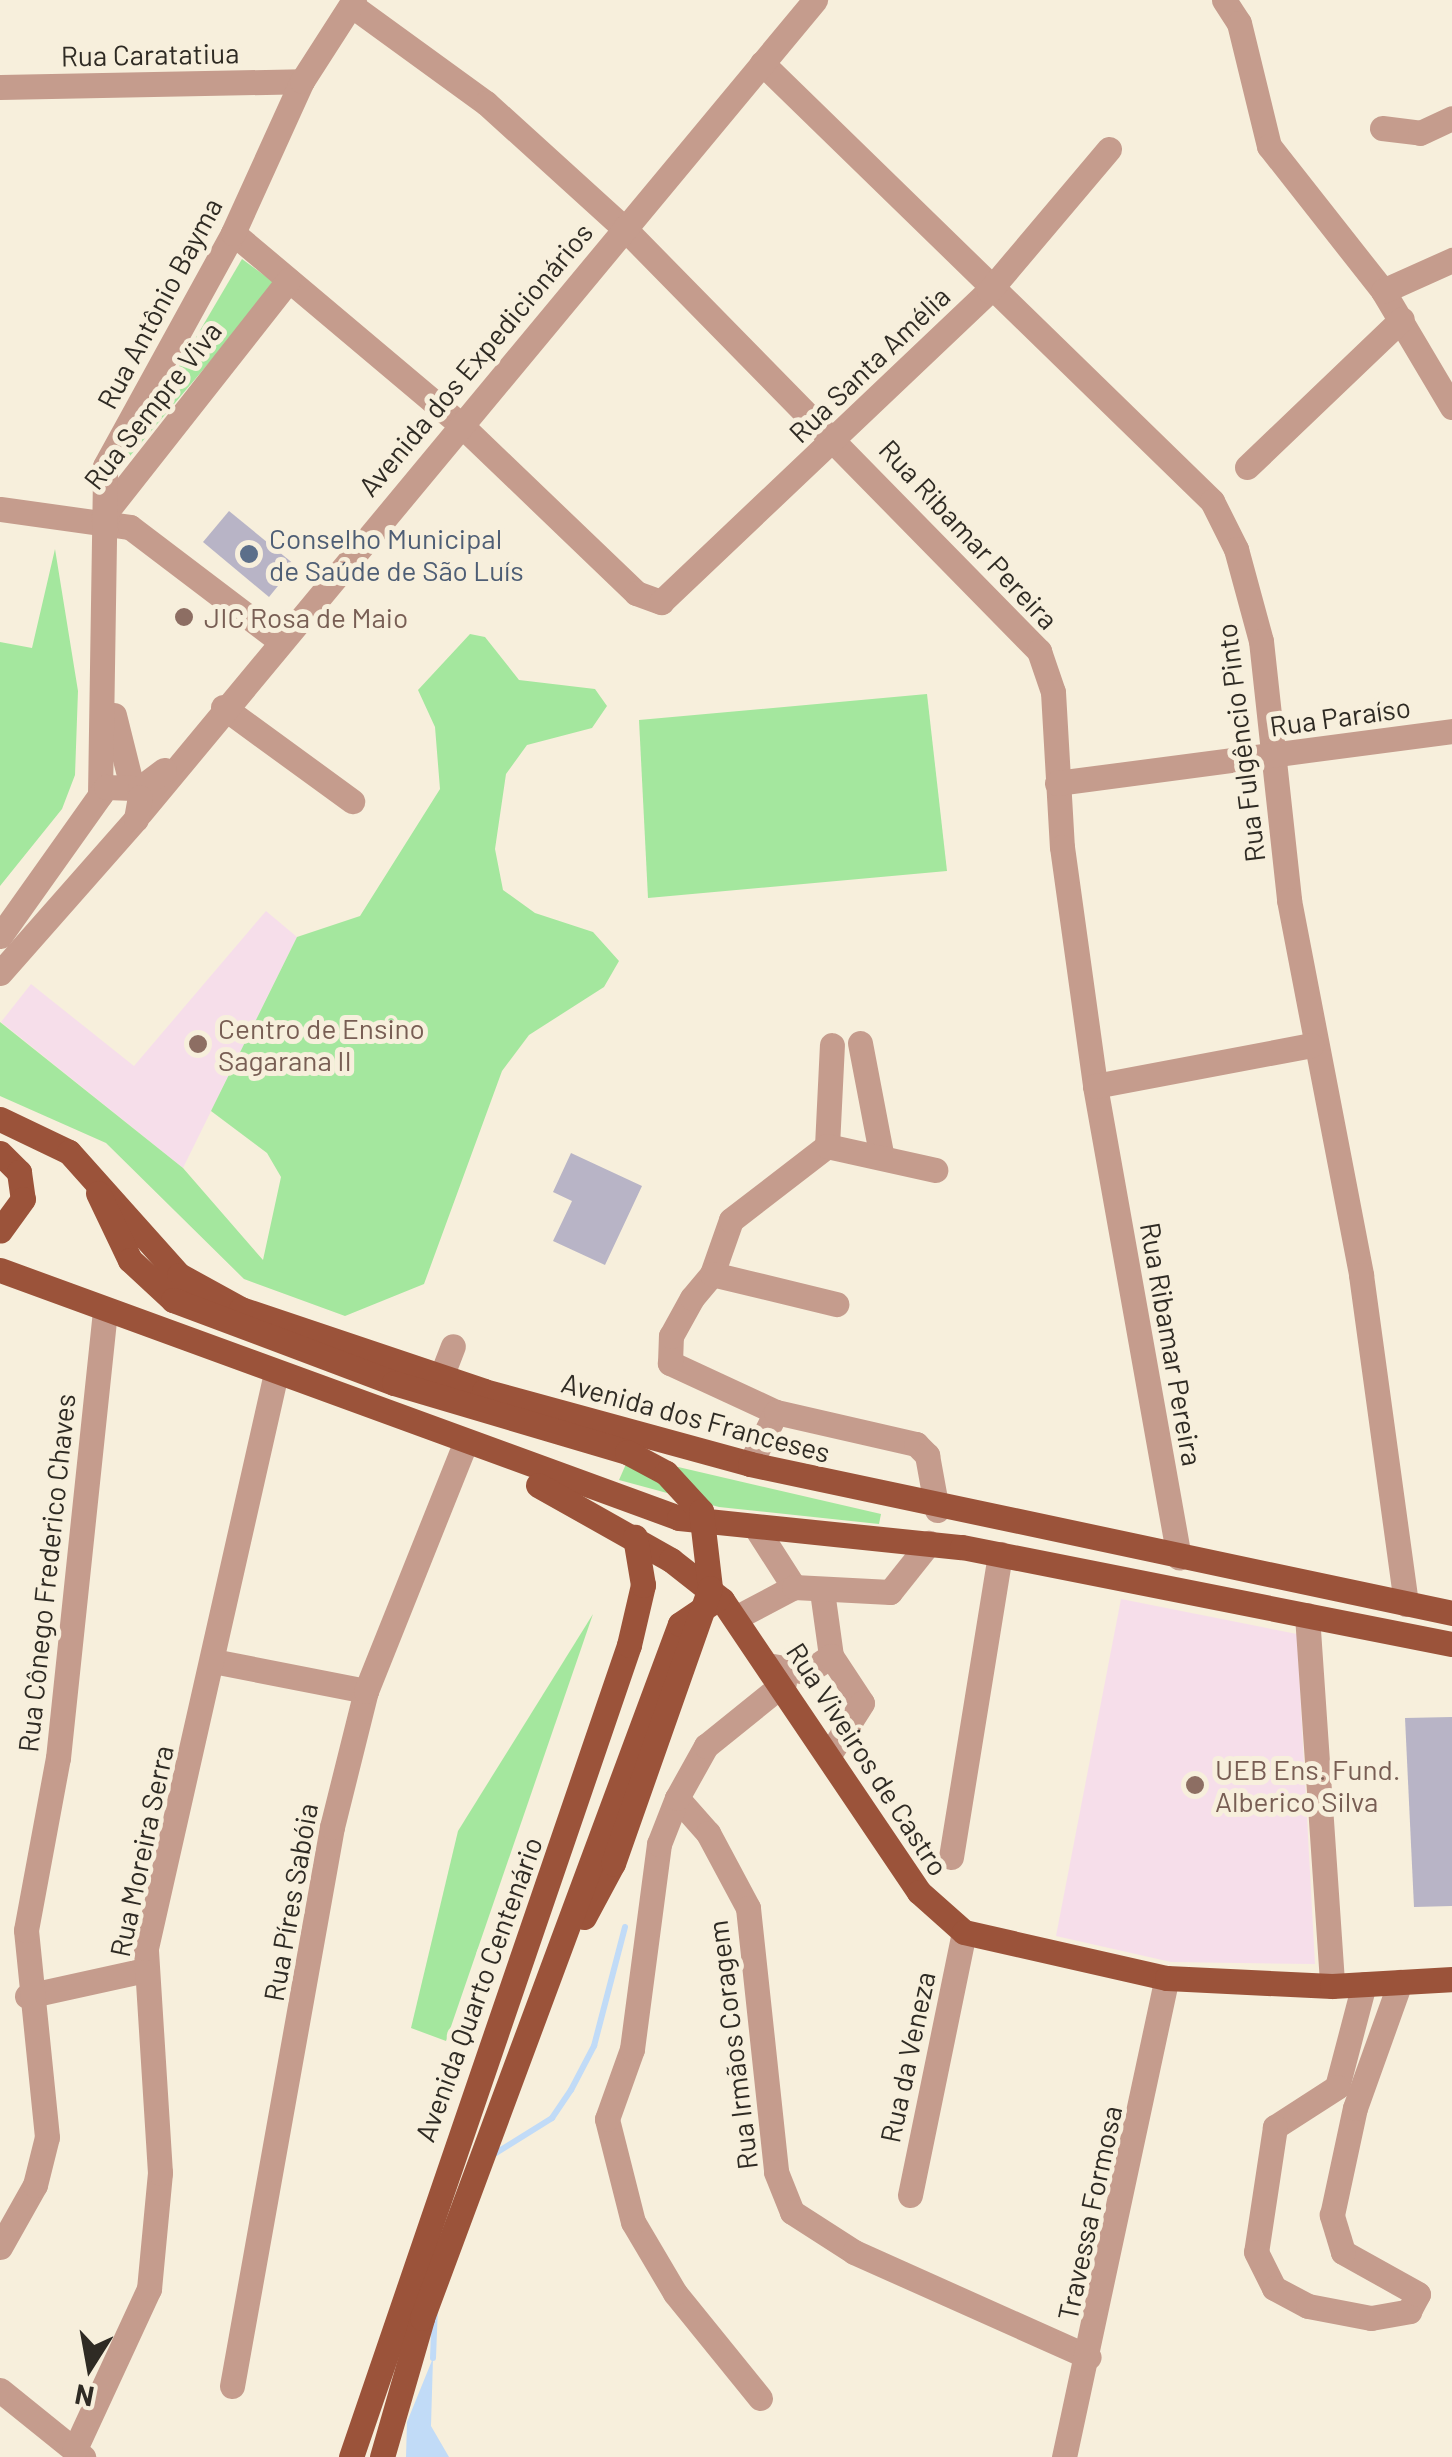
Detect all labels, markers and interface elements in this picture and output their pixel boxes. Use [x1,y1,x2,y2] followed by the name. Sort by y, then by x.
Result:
[60,36,240,72] street label: Rua Caratatiua
[89,192,229,414] street label: Rua Antônio Bayma
[351,216,599,502] street label: Avenida dos Expedicionários
[782,279,956,449] street label: Rua Santa Amélia
[76,314,228,496] street label: Rua Sempre Viva
[873,432,1065,636] street label: Rua Ribamar Pereira
[269,521,524,587] place label: Conselho Municipal de Saúde de São Luís
[238,543,260,565] marker: Conselho Municipal de Saúde de São Luís
[204,600,408,634] place label: JIC Rosa de Maio
[173,606,195,628] marker: JIC Rosa de Maio
[1209,622,1271,864] street label: Rua Fulgêncio Pinto
[1267,689,1413,743] street label: Rua Paraíso
[218,1011,425,1077] place label: Centro de Ensino Sagarana II
[187,1033,209,1055] marker: Centro de Ensino Sagarana II
[1134,1220,1210,1468] street label: Rua Ribamar Pereira
[558,1365,834,1469] street label: Avenida dos Franceses
[10,1392,82,1754] street label: Rua Cônego Frederico Chaves
[780,1636,956,1882] street label: Rua Viveiros de Castro
[102,1742,180,1960] street label: Rua Moreira Serra
[1215,1752,1401,1818] place label: UEB Ens. Fund. Alberico Silva
[1184,1774,1206,1796] marker: UEB Ens. Fund. Alberico Silva
[256,1800,324,2004] street label: Rua Píres Sabóia
[407,1832,549,2146] street label: Avenida Quarto Centenário
[700,1918,764,2172] street label: Rua Irmãos Coragem
[872,1968,942,2146] street label: Rua da Veneza
[1050,2102,1128,2324] street label: Travessa Formosa
[40,2317,140,2417] north arrow
[72,2378,97,2415] text: N

